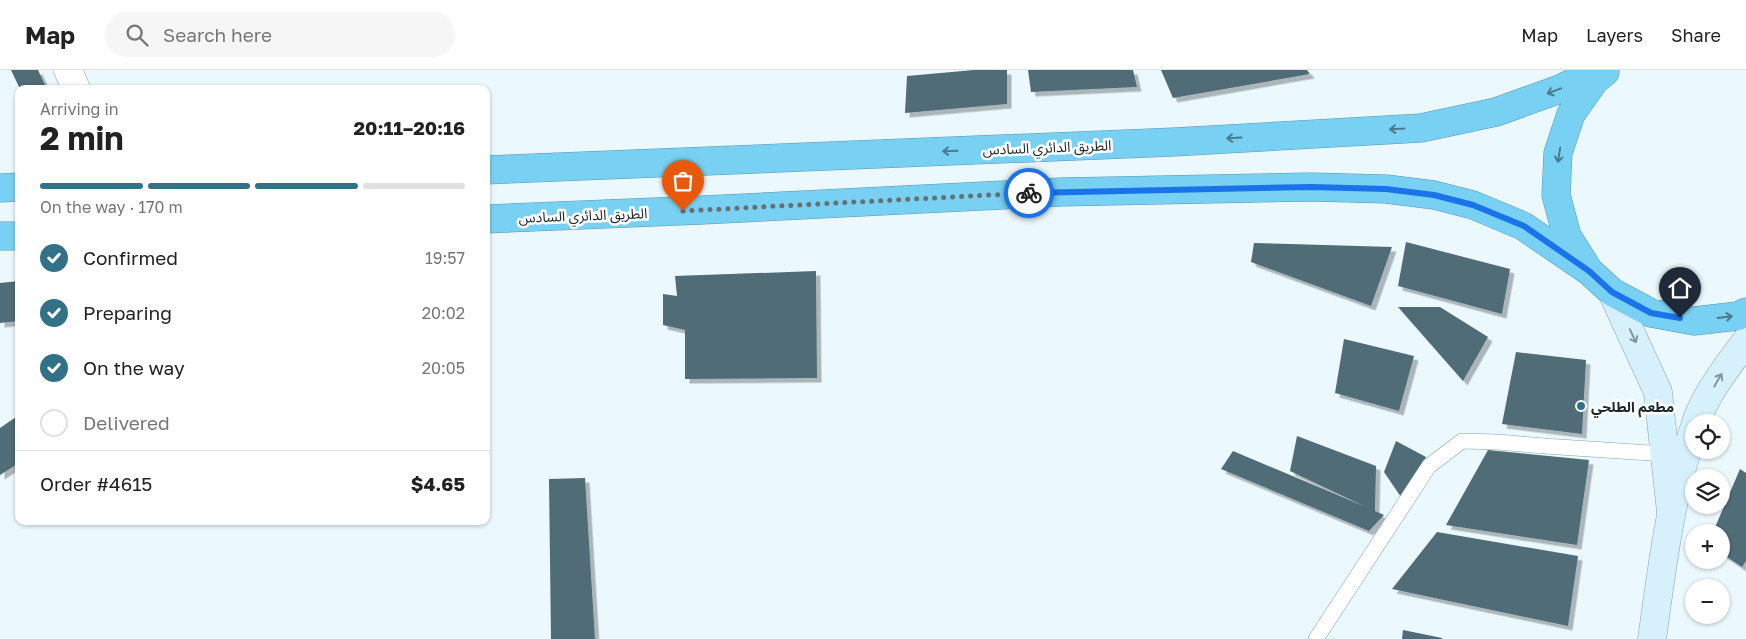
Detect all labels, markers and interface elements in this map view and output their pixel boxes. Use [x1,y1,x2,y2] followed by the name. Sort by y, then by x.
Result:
[105,12,455,57] search box
[25,20,75,49] text: Map
[123,21,151,49] icon: search
[163,23,272,46] text: Search here
[1521,24,1558,46] text: Map
[1586,24,1643,46] text: Layers
[1671,24,1721,46] text: Share
[1547,87,1562,96] one-way arrow
[40,99,119,119] text: Arriving in
[353,116,465,139] text: 20:11–20:16
[40,119,124,157] text: 2 min
[1389,124,1405,133] one-way arrow
[1227,134,1243,143] one-way arrow
[982,136,1112,161] street label: الطريق الدائري السادس
[942,146,958,155] one-way arrow
[1553,146,1563,162] one-way arrow
[662,160,704,211] pin
[669,167,697,195] icon: bag
[1004,168,1054,218] courier
[1015,179,1043,207] icon: bike
[40,197,183,217] text: On the way · 170 m
[518,204,648,229] street label: الطريق الدائري السادس
[40,244,68,272] icon: check
[83,246,178,269] text: Confirmed
[425,248,465,268] text: 19:57
[1659,267,1701,318] pin
[1666,274,1694,302] icon: home
[40,299,68,327] icon: check
[83,301,172,324] text: Preparing
[422,303,465,323] text: 20:02
[1716,312,1732,322] one-way arrow
[1628,328,1638,343] one-way arrow
[40,354,68,382] icon: check
[83,356,185,379] text: On the way
[422,358,465,378] text: 20:05
[1714,373,1723,388] one-way arrow
[1591,398,1674,418] place label: مطعم الطلحي
[1575,400,1587,412] marker: مطعم الطلحي
[83,411,170,434] text: Delivered
[1685,414,1730,624] map controls
[1685,414,1730,459] button: locate
[1685,469,1730,514] button: layers
[40,472,152,495] text: Order #4615
[411,472,465,495] text: $4.65
[1685,524,1730,569] button: +
[1685,579,1730,624] button: −

